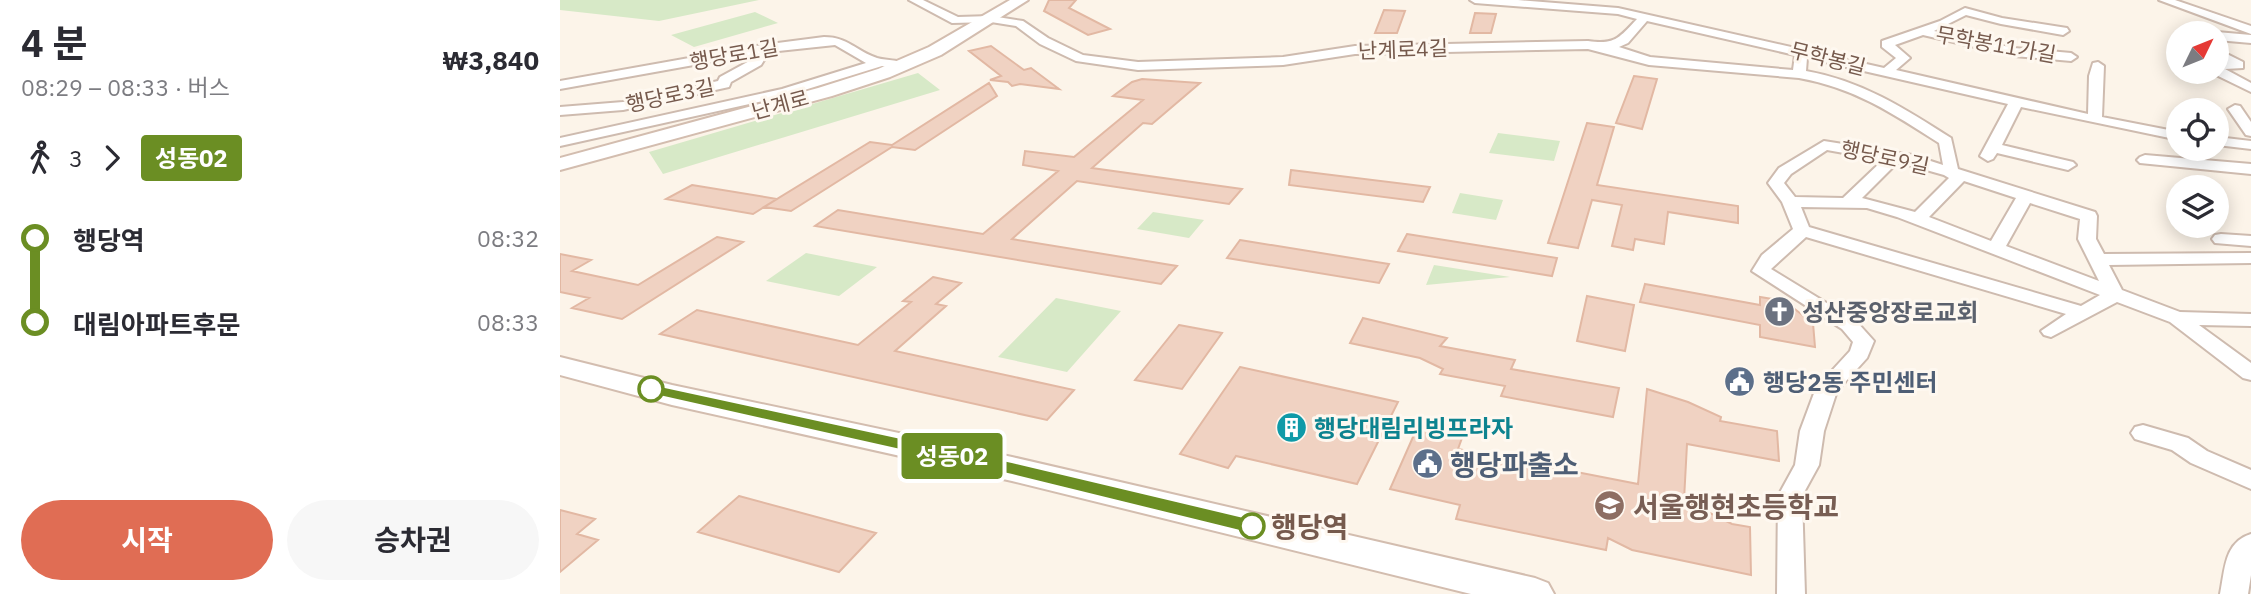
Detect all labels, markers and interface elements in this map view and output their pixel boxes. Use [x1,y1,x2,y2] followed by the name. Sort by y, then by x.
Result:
[21,18,88,67] text: 4 분
[1934,20,2058,68] street label: 무학봉11가길
[2166,21,2230,84] north arrow
[2166,21,2229,238] map controls
[687,32,781,76] street label: 행당로1길
[1358,33,1448,65] street label: 난계로4길
[1787,35,1869,81] street label: 무학봉길
[442,43,539,77] text: ₩3,840
[21,72,230,102] text: 08:29 – 08:33 · 버스
[623,72,717,118] street label: 행당로3길
[748,83,812,125] street label: 난계로
[2166,98,2229,161] button: locate
[1838,134,1932,180] street label: 행당로9길
[21,139,59,177] icon: walk
[93,139,131,177] icon: forward
[155,142,228,174] text: 성동02
[69,143,83,173] text: 3
[2166,175,2229,238] button: layers
[73,223,145,257] text: 행당역
[477,223,539,253] text: 08:32
[1762,295,1796,329] church icon: 성산중앙장로교회
[1802,296,1979,328] place label: 성산중앙장로교회
[73,307,240,341] text: 대림아파트후문
[477,307,539,337] text: 08:33
[1723,365,1757,399] public building icon: 행당2동 주민센터
[1763,366,1938,398] place label: 행당2동 주민센터
[638,376,664,402] unlabelled marker
[1274,411,1308,445] building icon: 행당대림리빙프라자
[1314,412,1513,444] place label: 행당대림리빙프라자
[903,433,1001,479] line badge: 성동02
[916,440,988,472] text: 성동02
[1450,446,1579,483] place label: 행당파출소
[1410,447,1444,481] public building icon: 행당파출소
[1633,488,1839,525] place label: 서울행현초등학교
[1593,489,1627,523] school or university icon: 서울행현초등학교
[21,500,273,580] button: 시작
[287,500,539,580] button: 승차권
[1271,508,1348,545] place label: 행당역
[1239,513,1265,539] marker: 행당역

